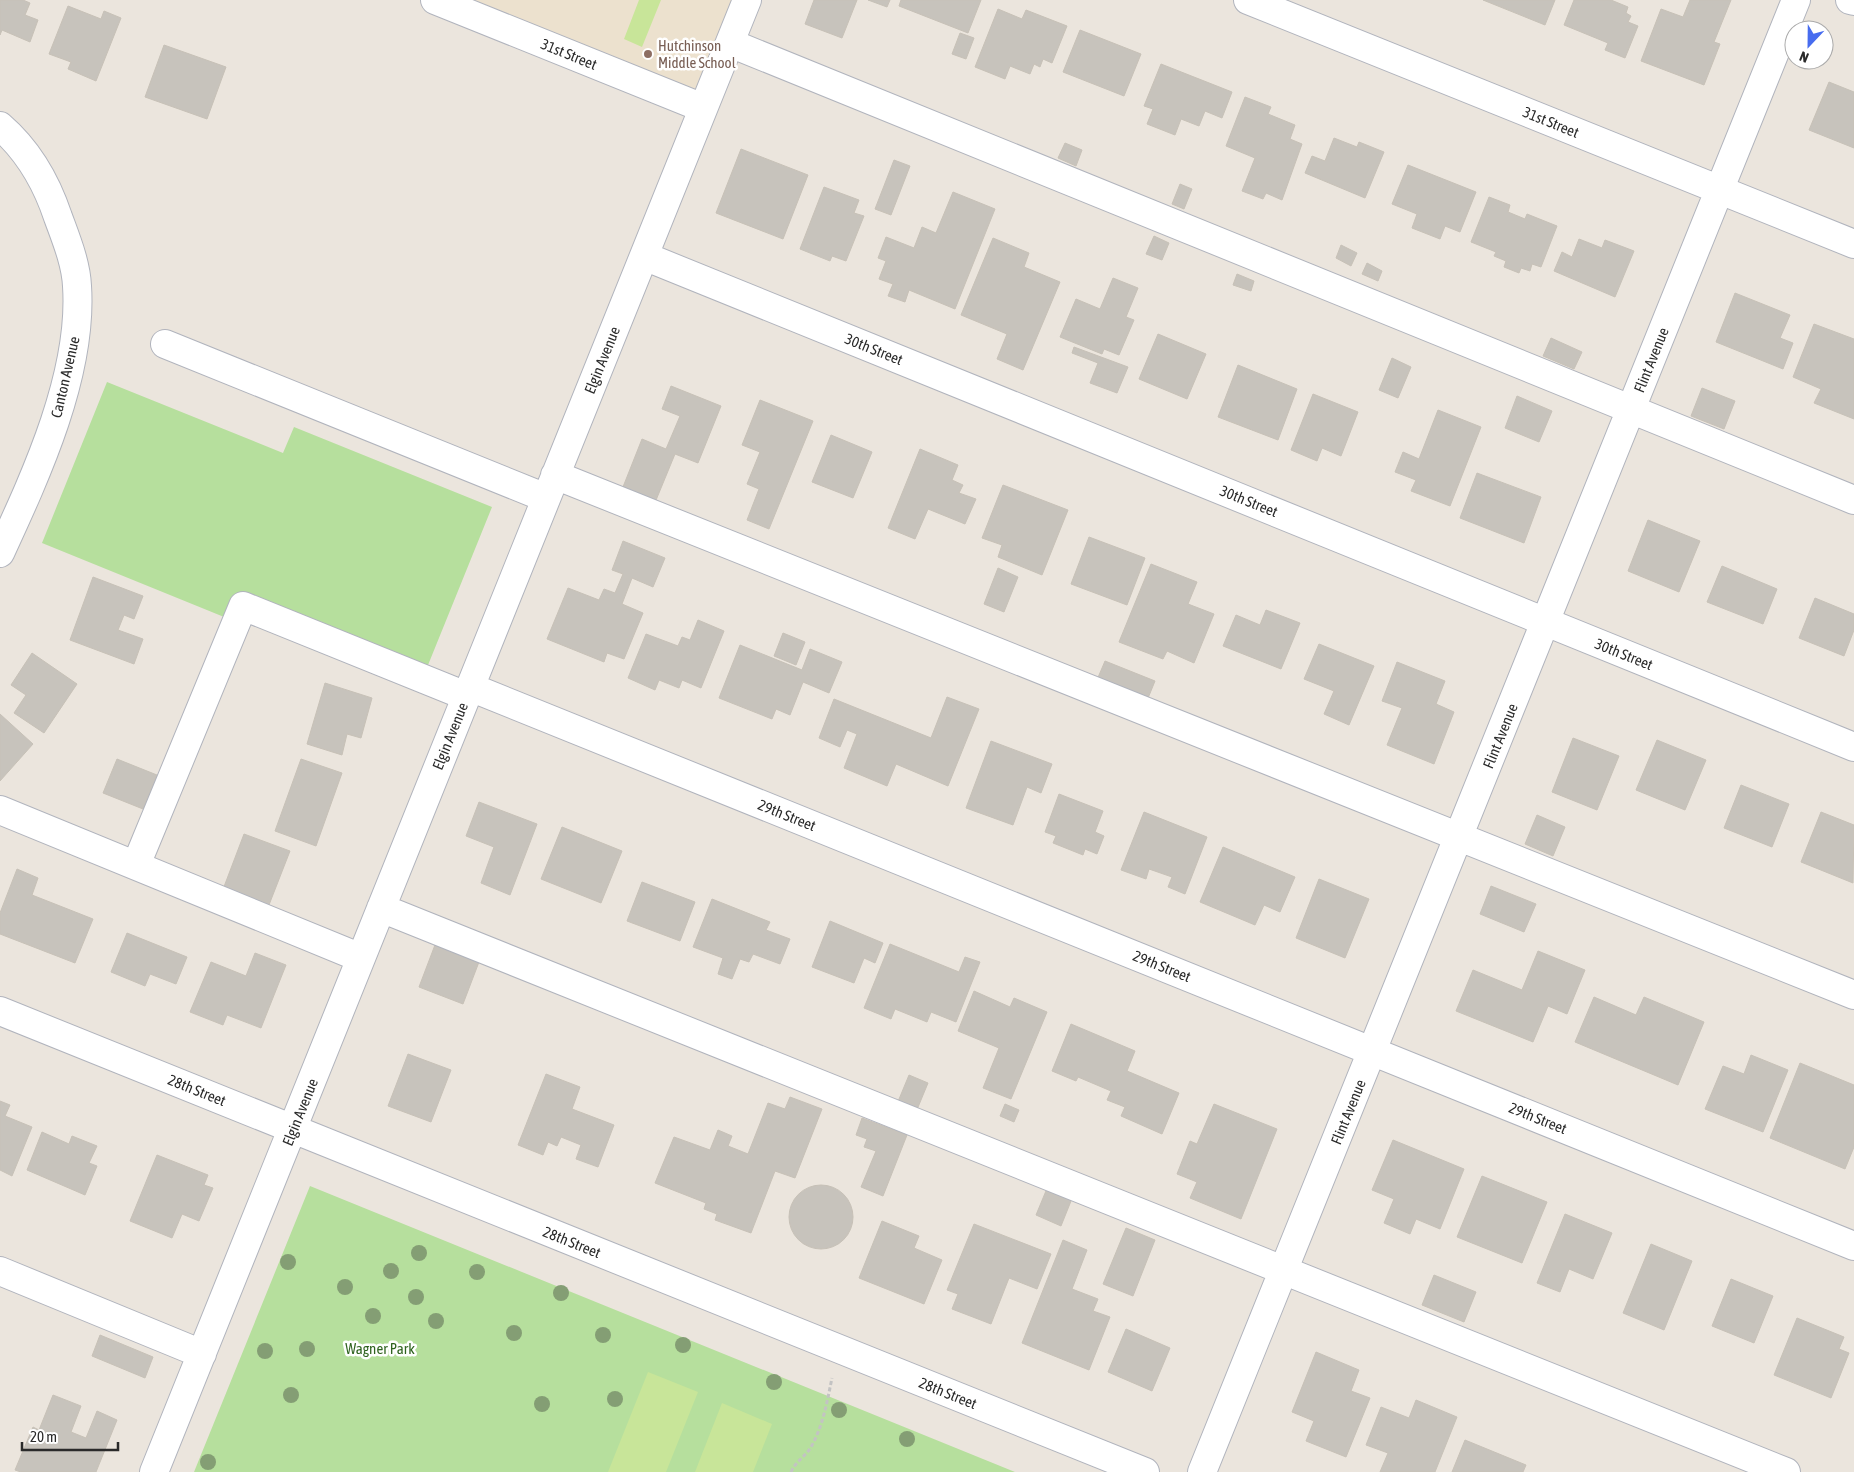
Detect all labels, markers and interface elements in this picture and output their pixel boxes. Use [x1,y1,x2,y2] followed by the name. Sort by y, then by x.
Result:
[1784,20,1834,70] north arrow
[539,35,599,73] street label: 31st Street
[658,37,736,71] place label: Hutchinson Middle School
[642,48,654,60] marker: Hutchinson Middle School
[1797,48,1811,66] text: N
[1521,103,1581,141] street label: 31st Street
[581,324,623,396] street label: Elgin Avenue
[1630,325,1672,395] street label: Flint Avenue
[843,330,905,368] street label: 30th Street
[47,334,83,419] street label: Canton Avenue
[1218,482,1280,520] street label: 30th Street
[1593,635,1655,673] street label: 30th Street
[429,700,471,772] street label: Elgin Avenue
[1479,701,1521,771] street label: Flint Avenue
[756,796,818,834] street label: 29th Street
[1131,947,1193,985] street label: 29th Street
[166,1071,228,1109] street label: 28th Street
[279,1076,321,1148] street label: Elgin Avenue
[1327,1077,1369,1147] street label: Flint Avenue
[1507,1099,1569,1137] street label: 29th Street
[541,1223,603,1261] street label: 28th Street
[345,1340,415,1357] park label: Wagner Park
[917,1374,979,1412] street label: 28th Street
[22,1420,119,1452] scale bar
[30,1428,57,1445] text: 20 m

